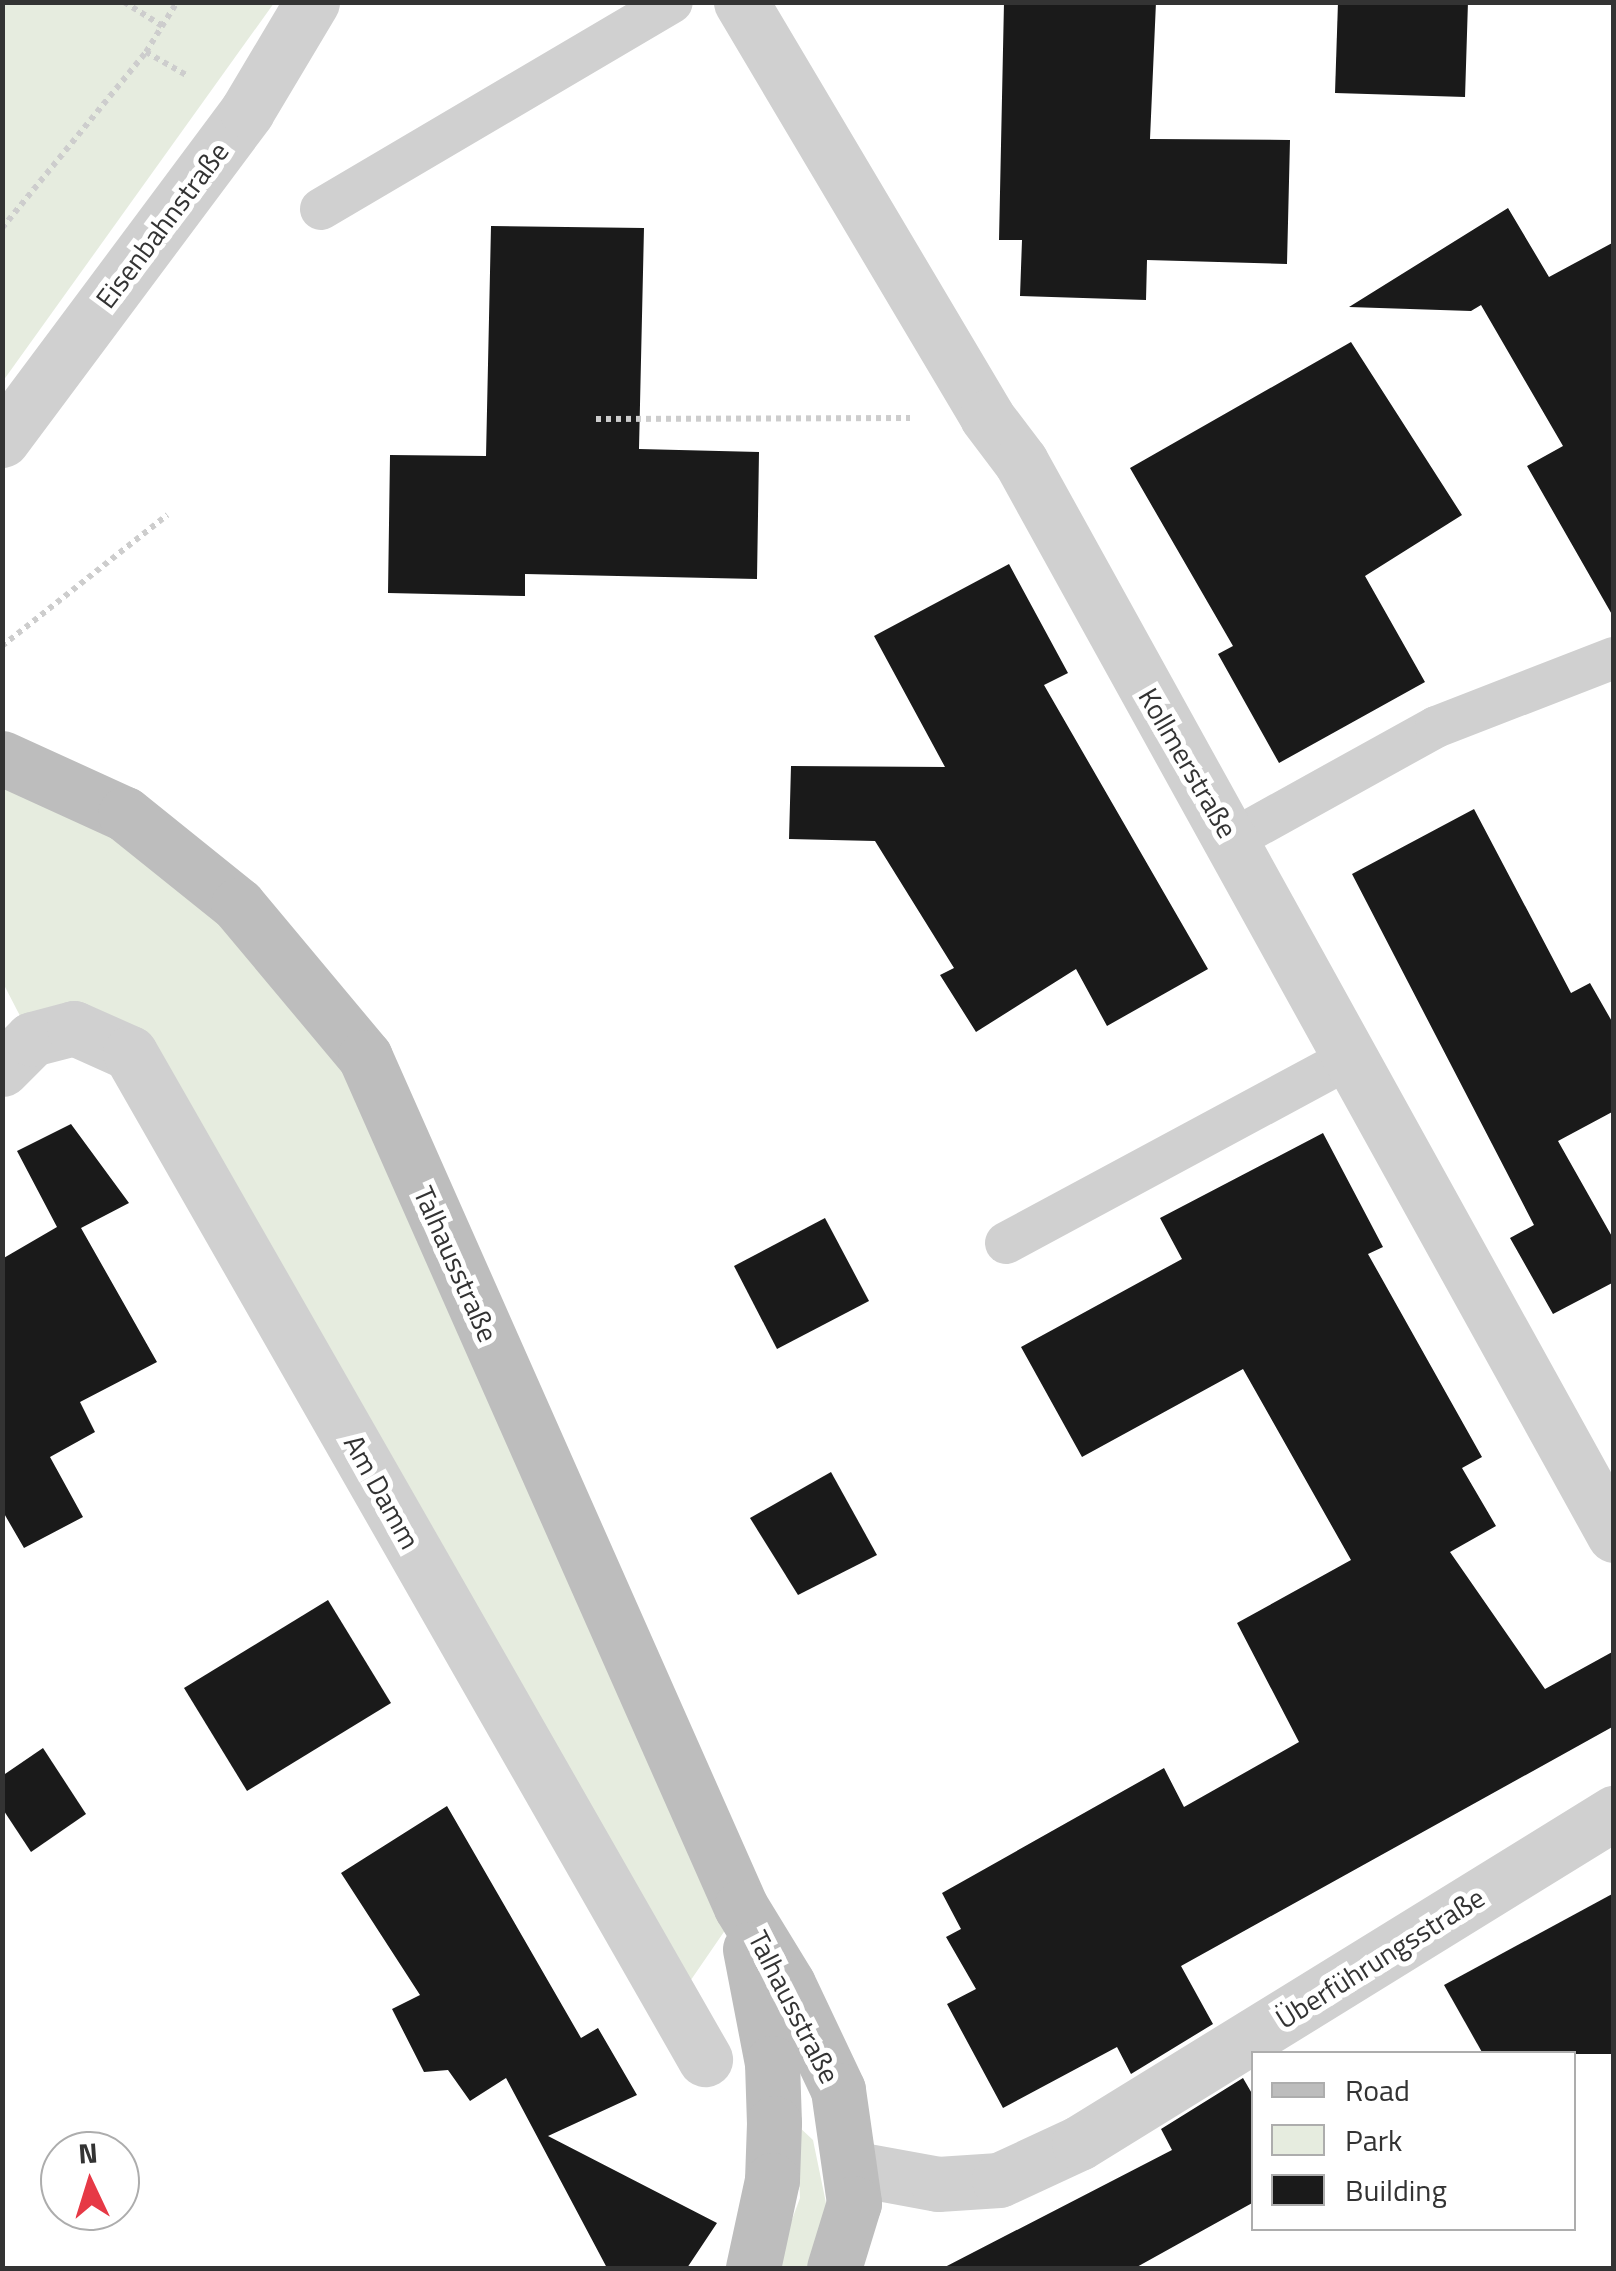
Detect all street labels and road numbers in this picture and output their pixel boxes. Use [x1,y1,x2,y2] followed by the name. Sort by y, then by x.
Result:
[89,135,235,315] street label: Eisenbahnstraße
[1132,682,1244,844] street label: Kollmerstraße
[407,1181,505,1347] street label: Talhausstraße
[337,1429,427,1555] street label: Am Damm
[1270,1880,1490,2036] street label: Überführungsstraße
[741,1925,847,2089] street label: Talhausstraße

